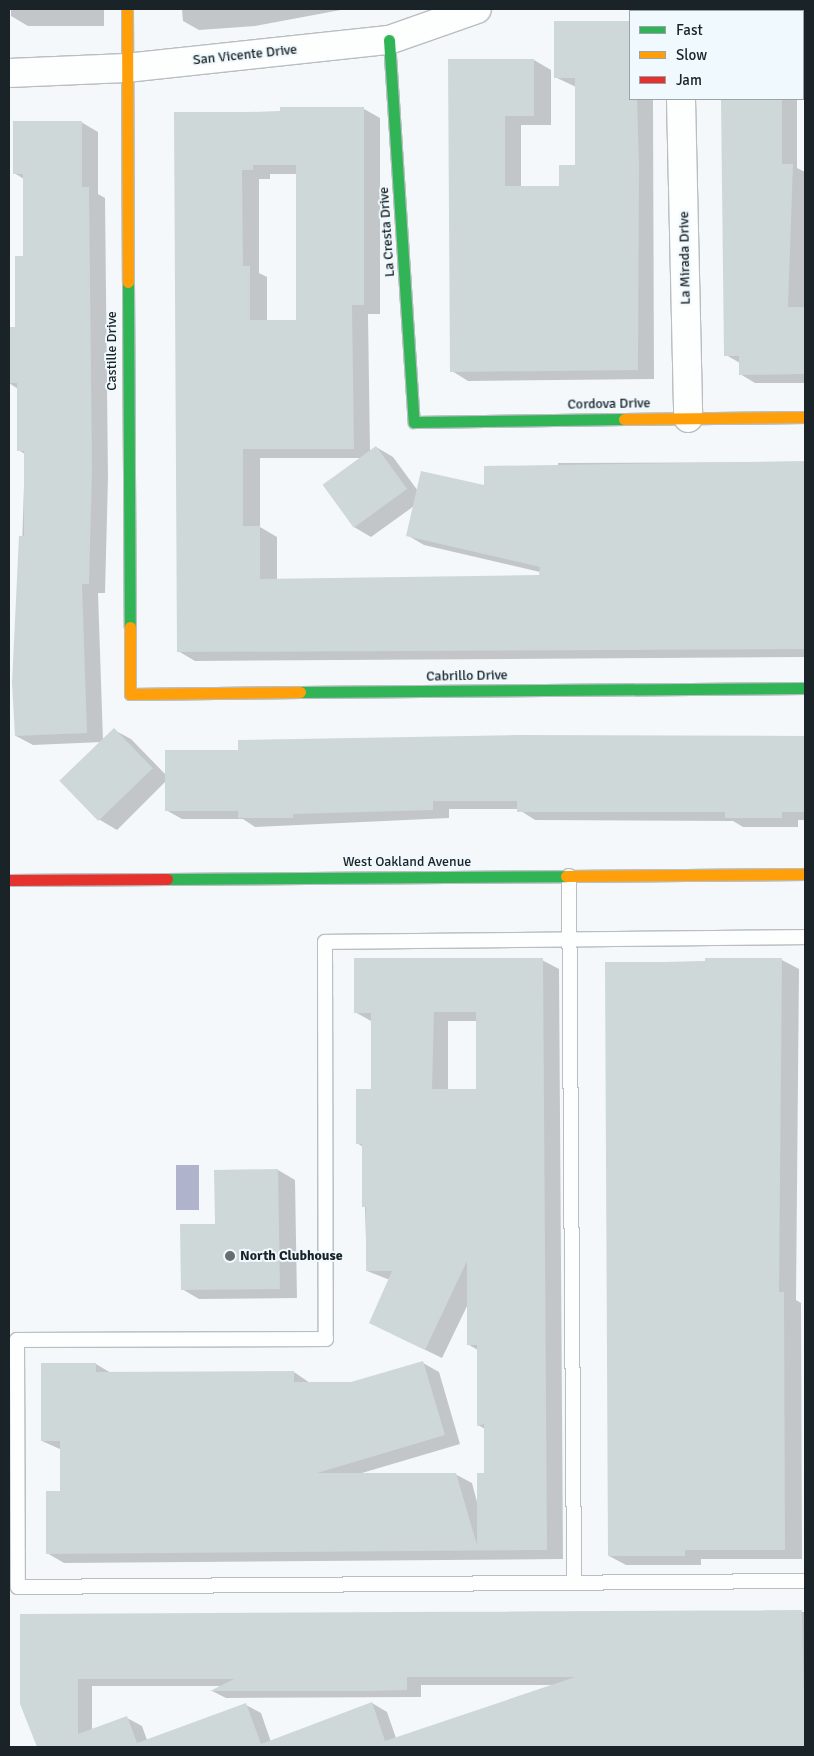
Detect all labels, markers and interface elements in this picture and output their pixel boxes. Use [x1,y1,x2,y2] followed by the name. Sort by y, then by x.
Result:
[629,10,804,100] legend
[676,21,703,39] text: Fast
[192,41,298,69] street label: San Vicente Drive
[676,46,707,64] text: Slow
[676,71,702,89] text: Jam
[375,186,399,278] street label: La Cresta Drive
[676,211,694,305] street label: La Mirada Drive
[104,311,120,391] street label: Castille Drive
[567,395,651,413] street label: Cordova Drive
[426,667,508,685] street label: Cabrillo Drive
[343,854,471,870] street label: West Oakland Avenue
[240,1248,343,1264] place label: North Clubhouse
[224,1250,236,1262] marker: North Clubhouse

